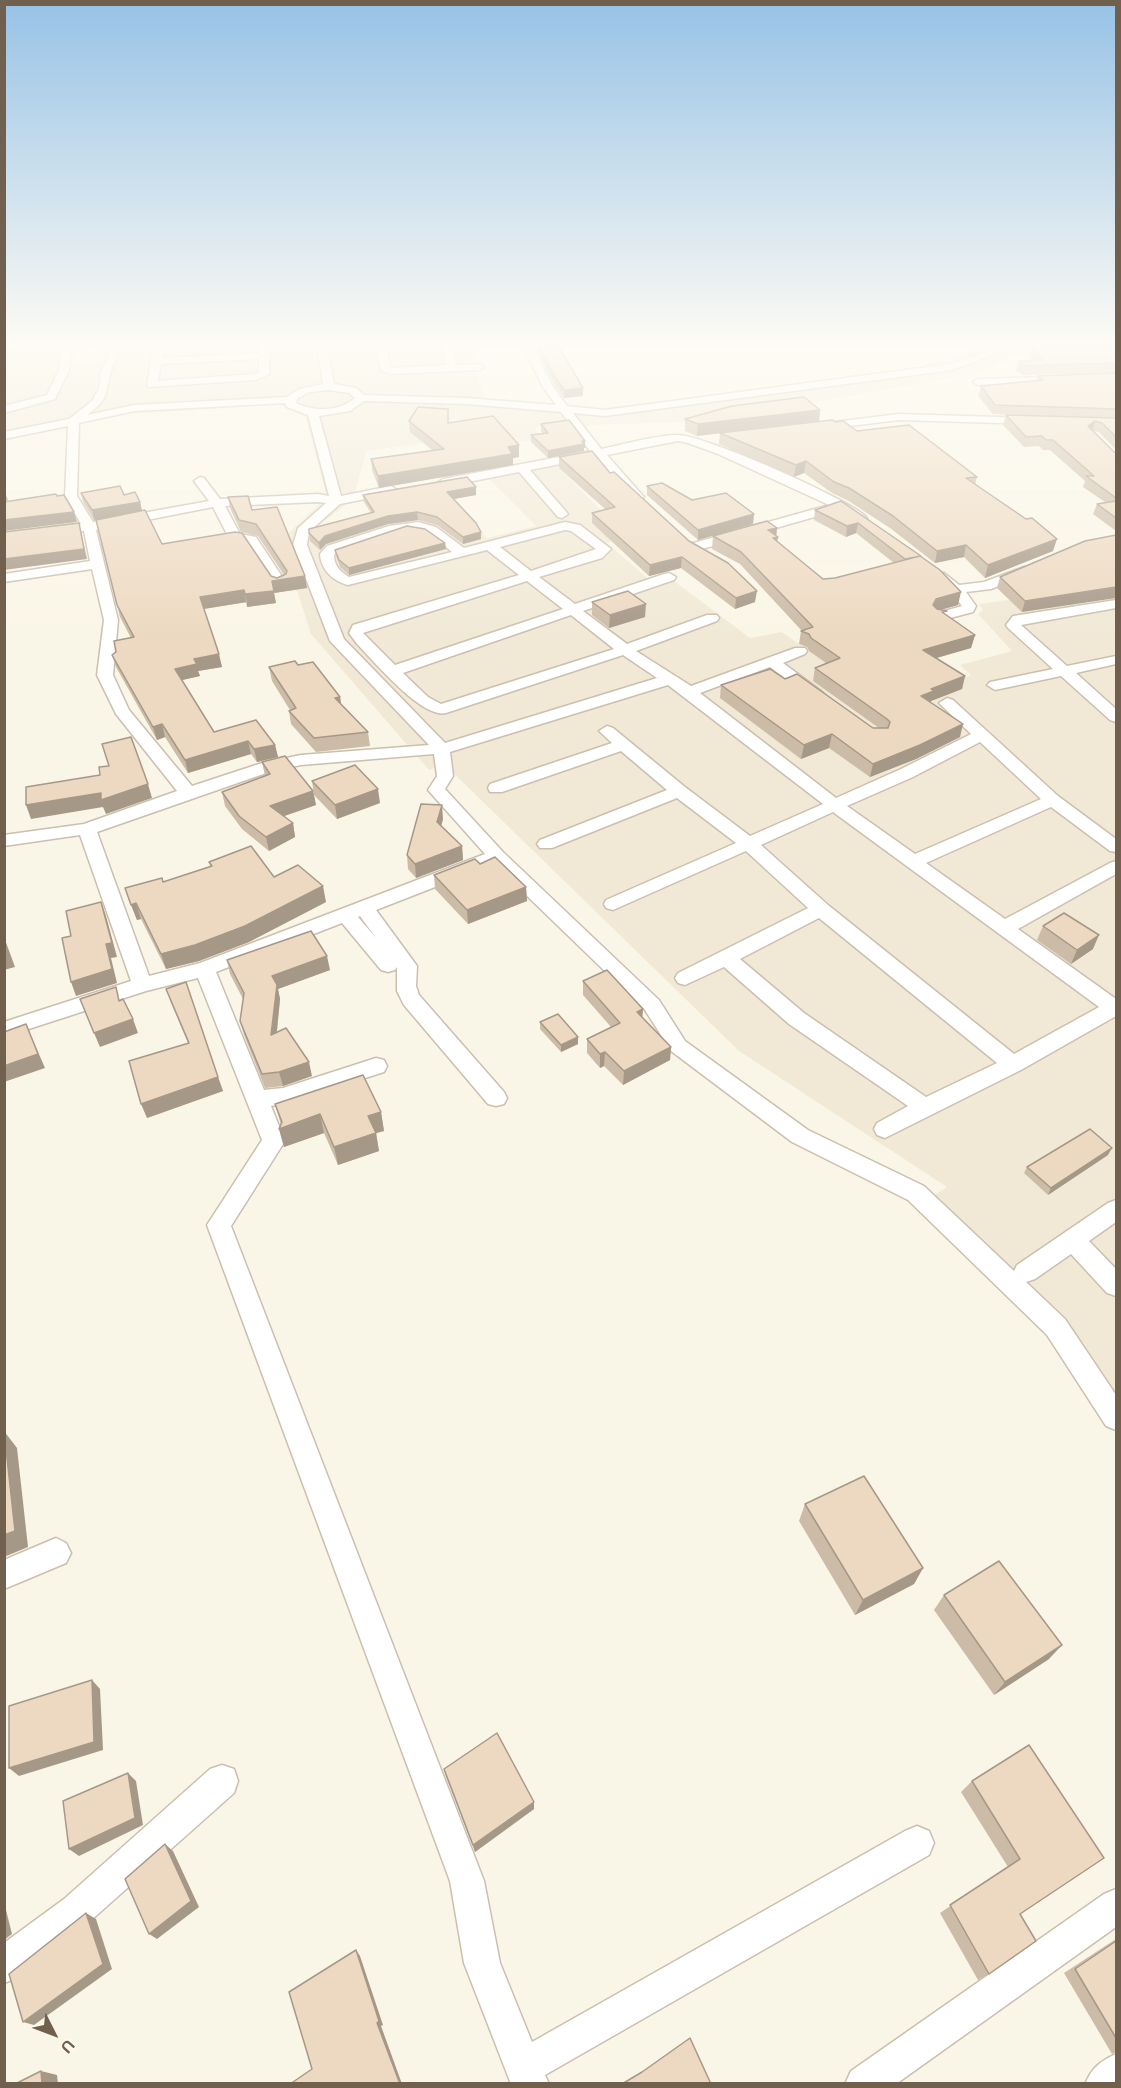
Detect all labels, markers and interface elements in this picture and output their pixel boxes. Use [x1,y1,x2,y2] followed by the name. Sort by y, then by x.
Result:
[24,2004,84,2064] north arrow
[58,2036,78,2056] text: U

